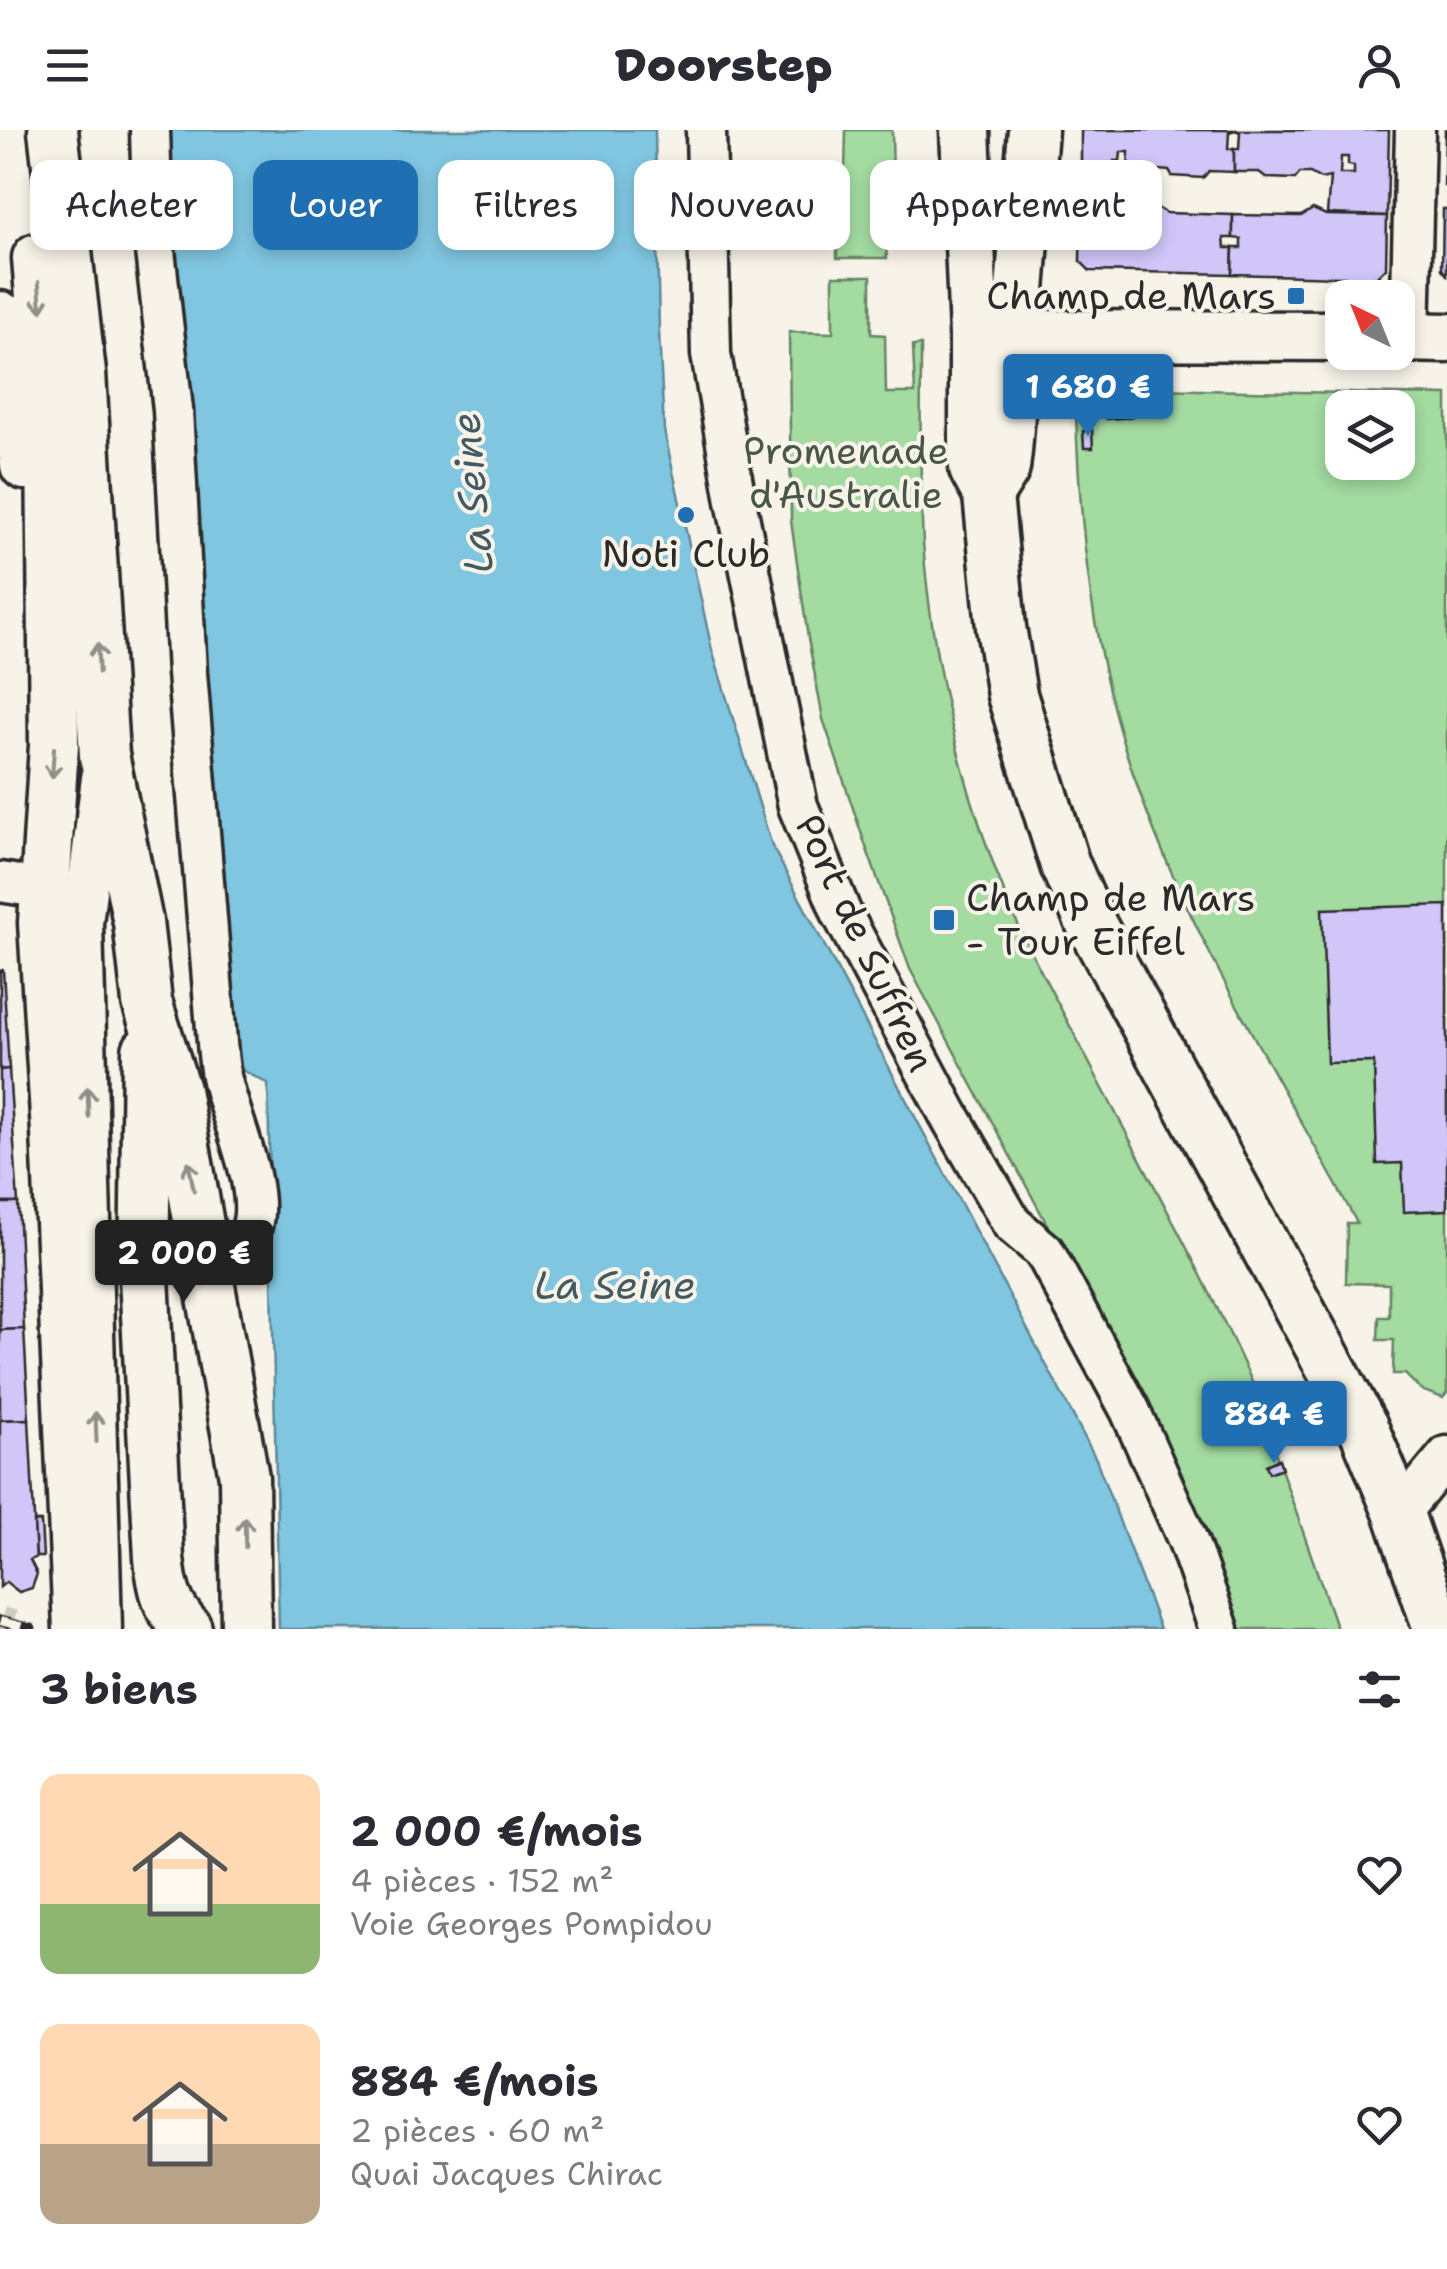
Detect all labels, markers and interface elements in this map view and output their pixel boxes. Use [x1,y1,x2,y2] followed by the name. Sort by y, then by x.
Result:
[614,35,833,95] text: Doorstep
[40,38,95,93] icon: menu
[1352,38,1407,93] icon: person
[30,160,233,250] chip: Acheter
[253,160,418,250] chip: Louer
[438,160,614,250] chip: Filtres
[634,160,850,250] chip: Nouveau
[870,160,1162,250] chip: Appartement
[986,270,1276,321] place label: Champ de Mars
[31,280,50,313] one-way arrow
[1325,280,1415,370] north arrow
[1325,280,1415,480] map controls
[1285,285,1307,307] marker: Champ de Mars
[996,354,1180,439] pin: 1 680 €
[1025,365,1151,408] text: 1 680 €
[1325,390,1415,480] button: layers
[438,410,506,576] water label: La Seine
[743,425,949,520] park label: Promenade d'Australie
[675,504,697,526] marker: Noti Club
[602,528,770,579] place label: Noti Club
[88,642,107,674] one-way arrow
[43,747,62,779] one-way arrow
[784,806,947,1080] street label: Port de Suffren
[966,872,1256,967] place label: Champ de Mars - Tour Eiffel
[931,907,957,933] marker: Champ de Mars - Tour Eiffel
[78,1086,97,1118] one-way arrow
[181,1160,200,1193] one-way arrow
[92,1220,276,1305] pin: 2 000 €
[117,1231,251,1274] text: 2 000 €
[534,1258,696,1312] water label: La Seine
[1204,1381,1344,1466] pin: 884 €
[1224,1392,1324,1435] text: 884 €
[87,1411,106,1443] one-way arrow
[236,1516,254,1548] one-way arrow
[40,1661,198,1717] text: 3 biens
[1352,1662,1407,1717] icon: filters
[350,1803,643,1859] text: 2 000 €/mois
[120,1814,240,1934] icon: home
[1352,1847,1407,1902] icon: heart
[350,1859,614,1902] text: 4 pièces · 152 m²
[350,1902,713,1945] text: Voie Georges Pompidou
[350,2053,599,2109] text: 884 €/mois
[120,2064,240,2184] icon: home
[1352,2097,1407,2152] icon: heart
[350,2109,605,2152] text: 2 pièces · 60 m²
[350,2152,663,2195] text: Quai Jacques Chirac

